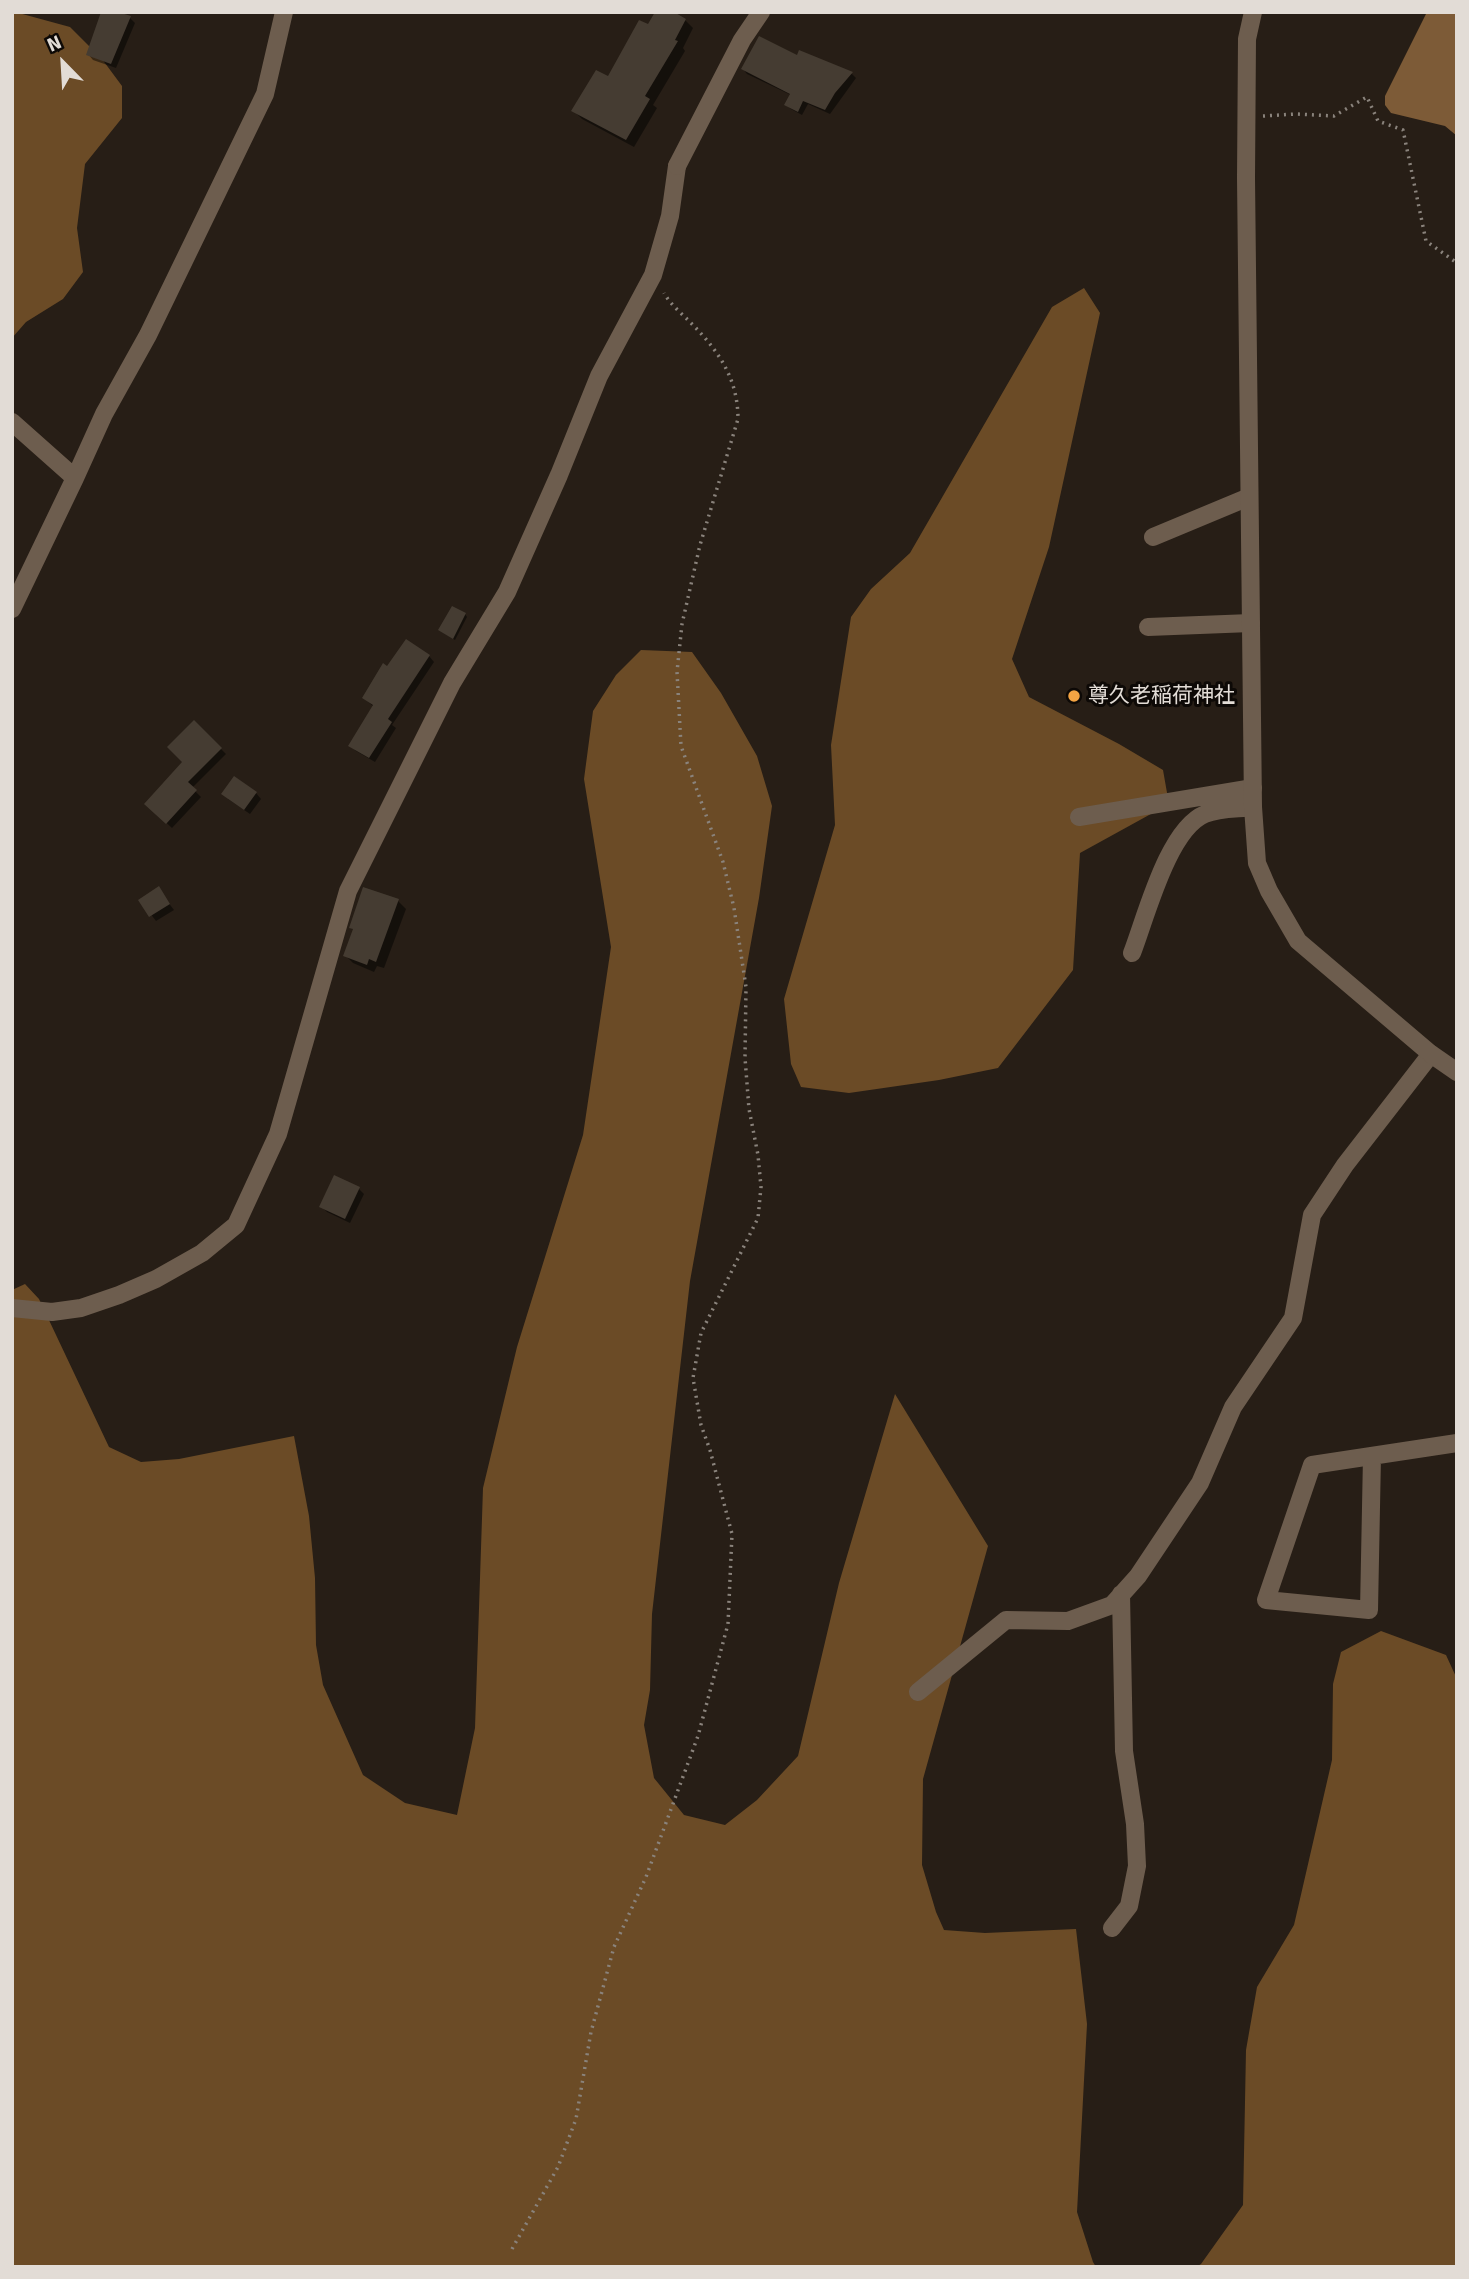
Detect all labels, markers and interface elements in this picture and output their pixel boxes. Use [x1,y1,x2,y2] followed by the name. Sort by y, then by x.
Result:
[28,28,98,98] north arrow
[44,30,65,57] text: N
[1088,683,1235,709] place label: 尊久老稲荷神社
[1066,688,1082,704] marker: 尊久老稲荷神社

